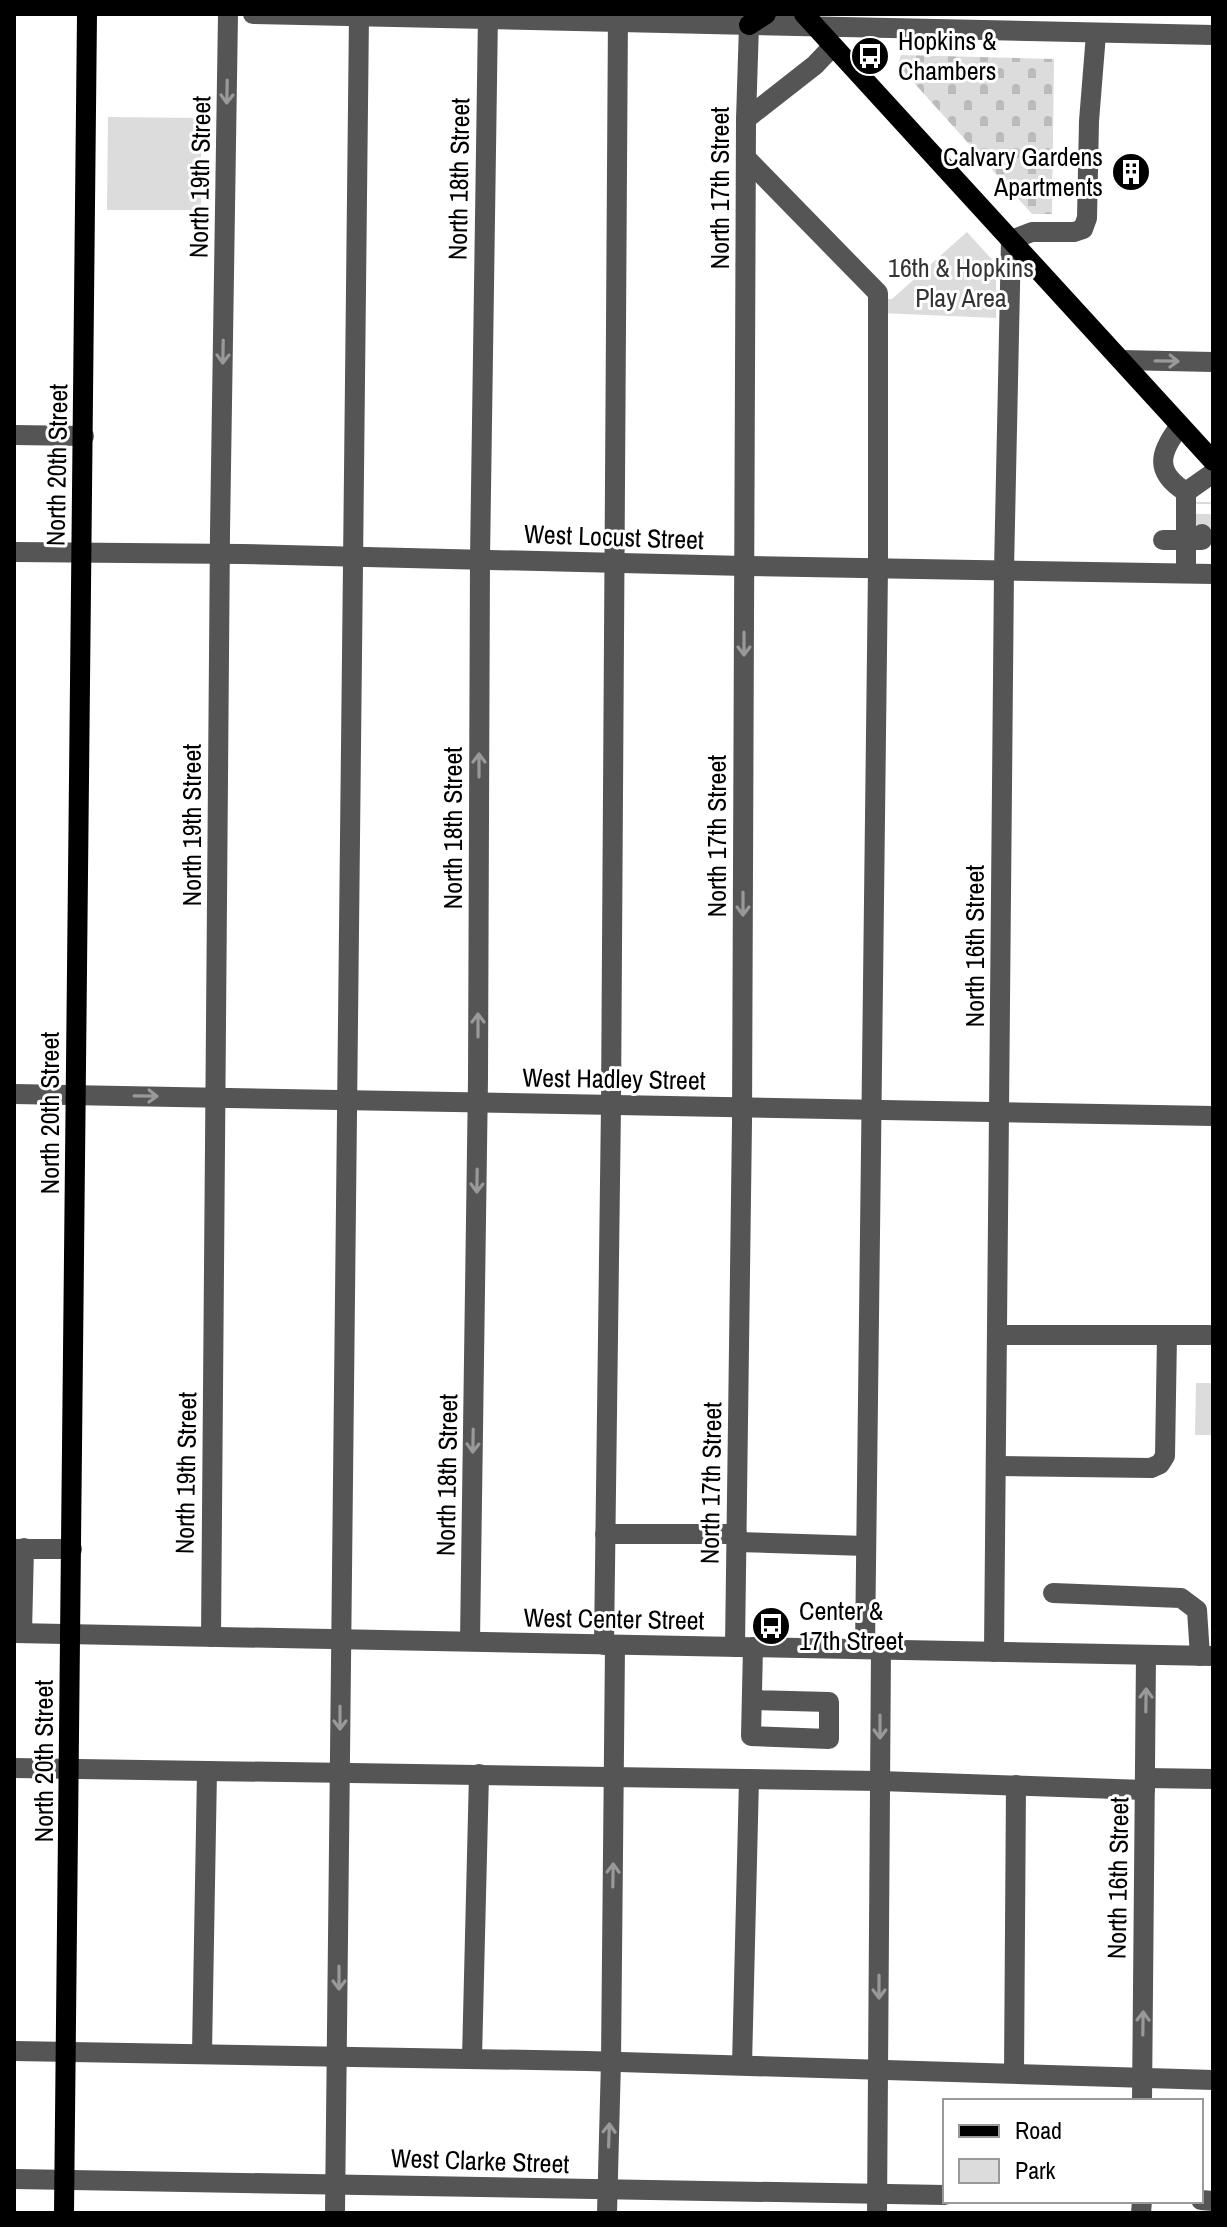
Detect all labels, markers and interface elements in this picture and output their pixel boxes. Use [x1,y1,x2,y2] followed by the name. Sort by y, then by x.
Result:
[898,23,997,88] place label: Hopkins & Chambers
[849,35,891,77] bus stop icon: Hopkins & Chambers
[219,78,235,105] one-way arrow
[181,95,218,258] street label: North 19th Street
[440,97,477,260] street label: North 18th Street
[702,107,737,269] street label: North 17th Street
[943,139,1103,204] place label: Calvary Gardens Apartments
[1110,151,1152,193] building icon: Calvary Gardens Apartments
[888,250,1034,315] park label: 16th & Hopkins Play Area
[215,338,231,365] one-way arrow
[1153,353,1180,369] one-way arrow
[38,383,75,546] street label: North 20th Street
[524,516,705,557] street label: West Locust Street
[736,630,752,657] one-way arrow
[174,744,209,906] street label: North 19th Street
[435,747,470,909] street label: North 18th Street
[471,752,487,779] one-way arrow
[699,755,734,917] street label: North 17th Street
[957,865,992,1027] street label: North 16th Street
[735,890,751,917] one-way arrow
[470,1012,486,1039] one-way arrow
[32,1032,67,1194] street label: North 20th Street
[522,1059,706,1098] street label: West Hadley Street
[132,1088,159,1104] one-way arrow
[469,1167,484,1194] one-way arrow
[167,1391,204,1554] street label: North 19th Street
[428,1393,465,1556] street label: North 18th Street
[692,1401,729,1564] street label: North 17th Street
[465,1427,481,1454] one-way arrow
[799,1593,903,1658] place label: Center & 17th Street
[523,1599,705,1638] street label: West Center Street
[750,1605,792,1647] bus stop icon: Center & 17th Street
[26,1680,61,1842] street label: North 20th Street
[1138,1687,1154,1714] one-way arrow
[332,1704,348,1731] one-way arrow
[873,1713,888,1740] one-way arrow
[1099,1796,1136,1959] street label: North 16th Street
[605,1862,621,1889] one-way arrow
[331,1964,347,1991] one-way arrow
[871,1973,887,2000] one-way arrow
[1135,2010,1151,2037] one-way arrow
[943,2099,1203,2203] legend
[1015,2114,1062,2146] text: Road
[602,2122,617,2149] one-way arrow
[390,2140,570,2181] street label: West Clarke Street
[1015,2154,1056,2186] text: Park

